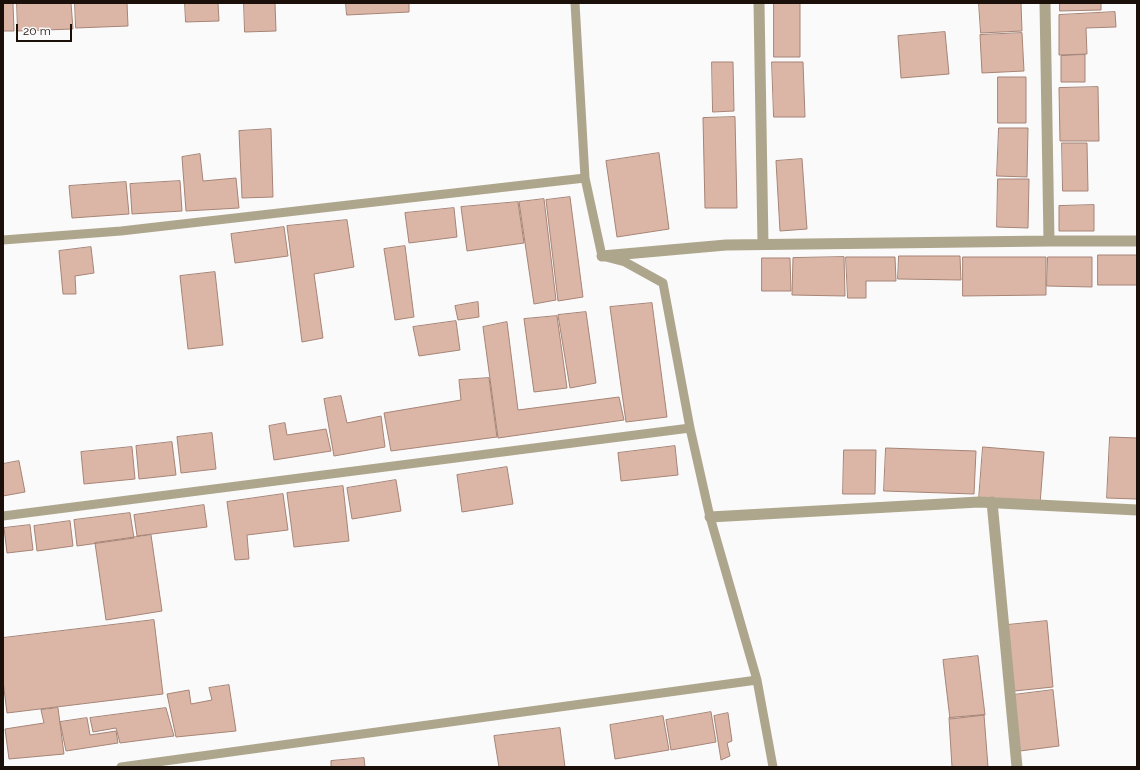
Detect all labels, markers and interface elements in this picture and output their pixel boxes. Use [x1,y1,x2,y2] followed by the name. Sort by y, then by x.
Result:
[18,16,74,42] scale bar
[23,24,51,38] text: 20 m

